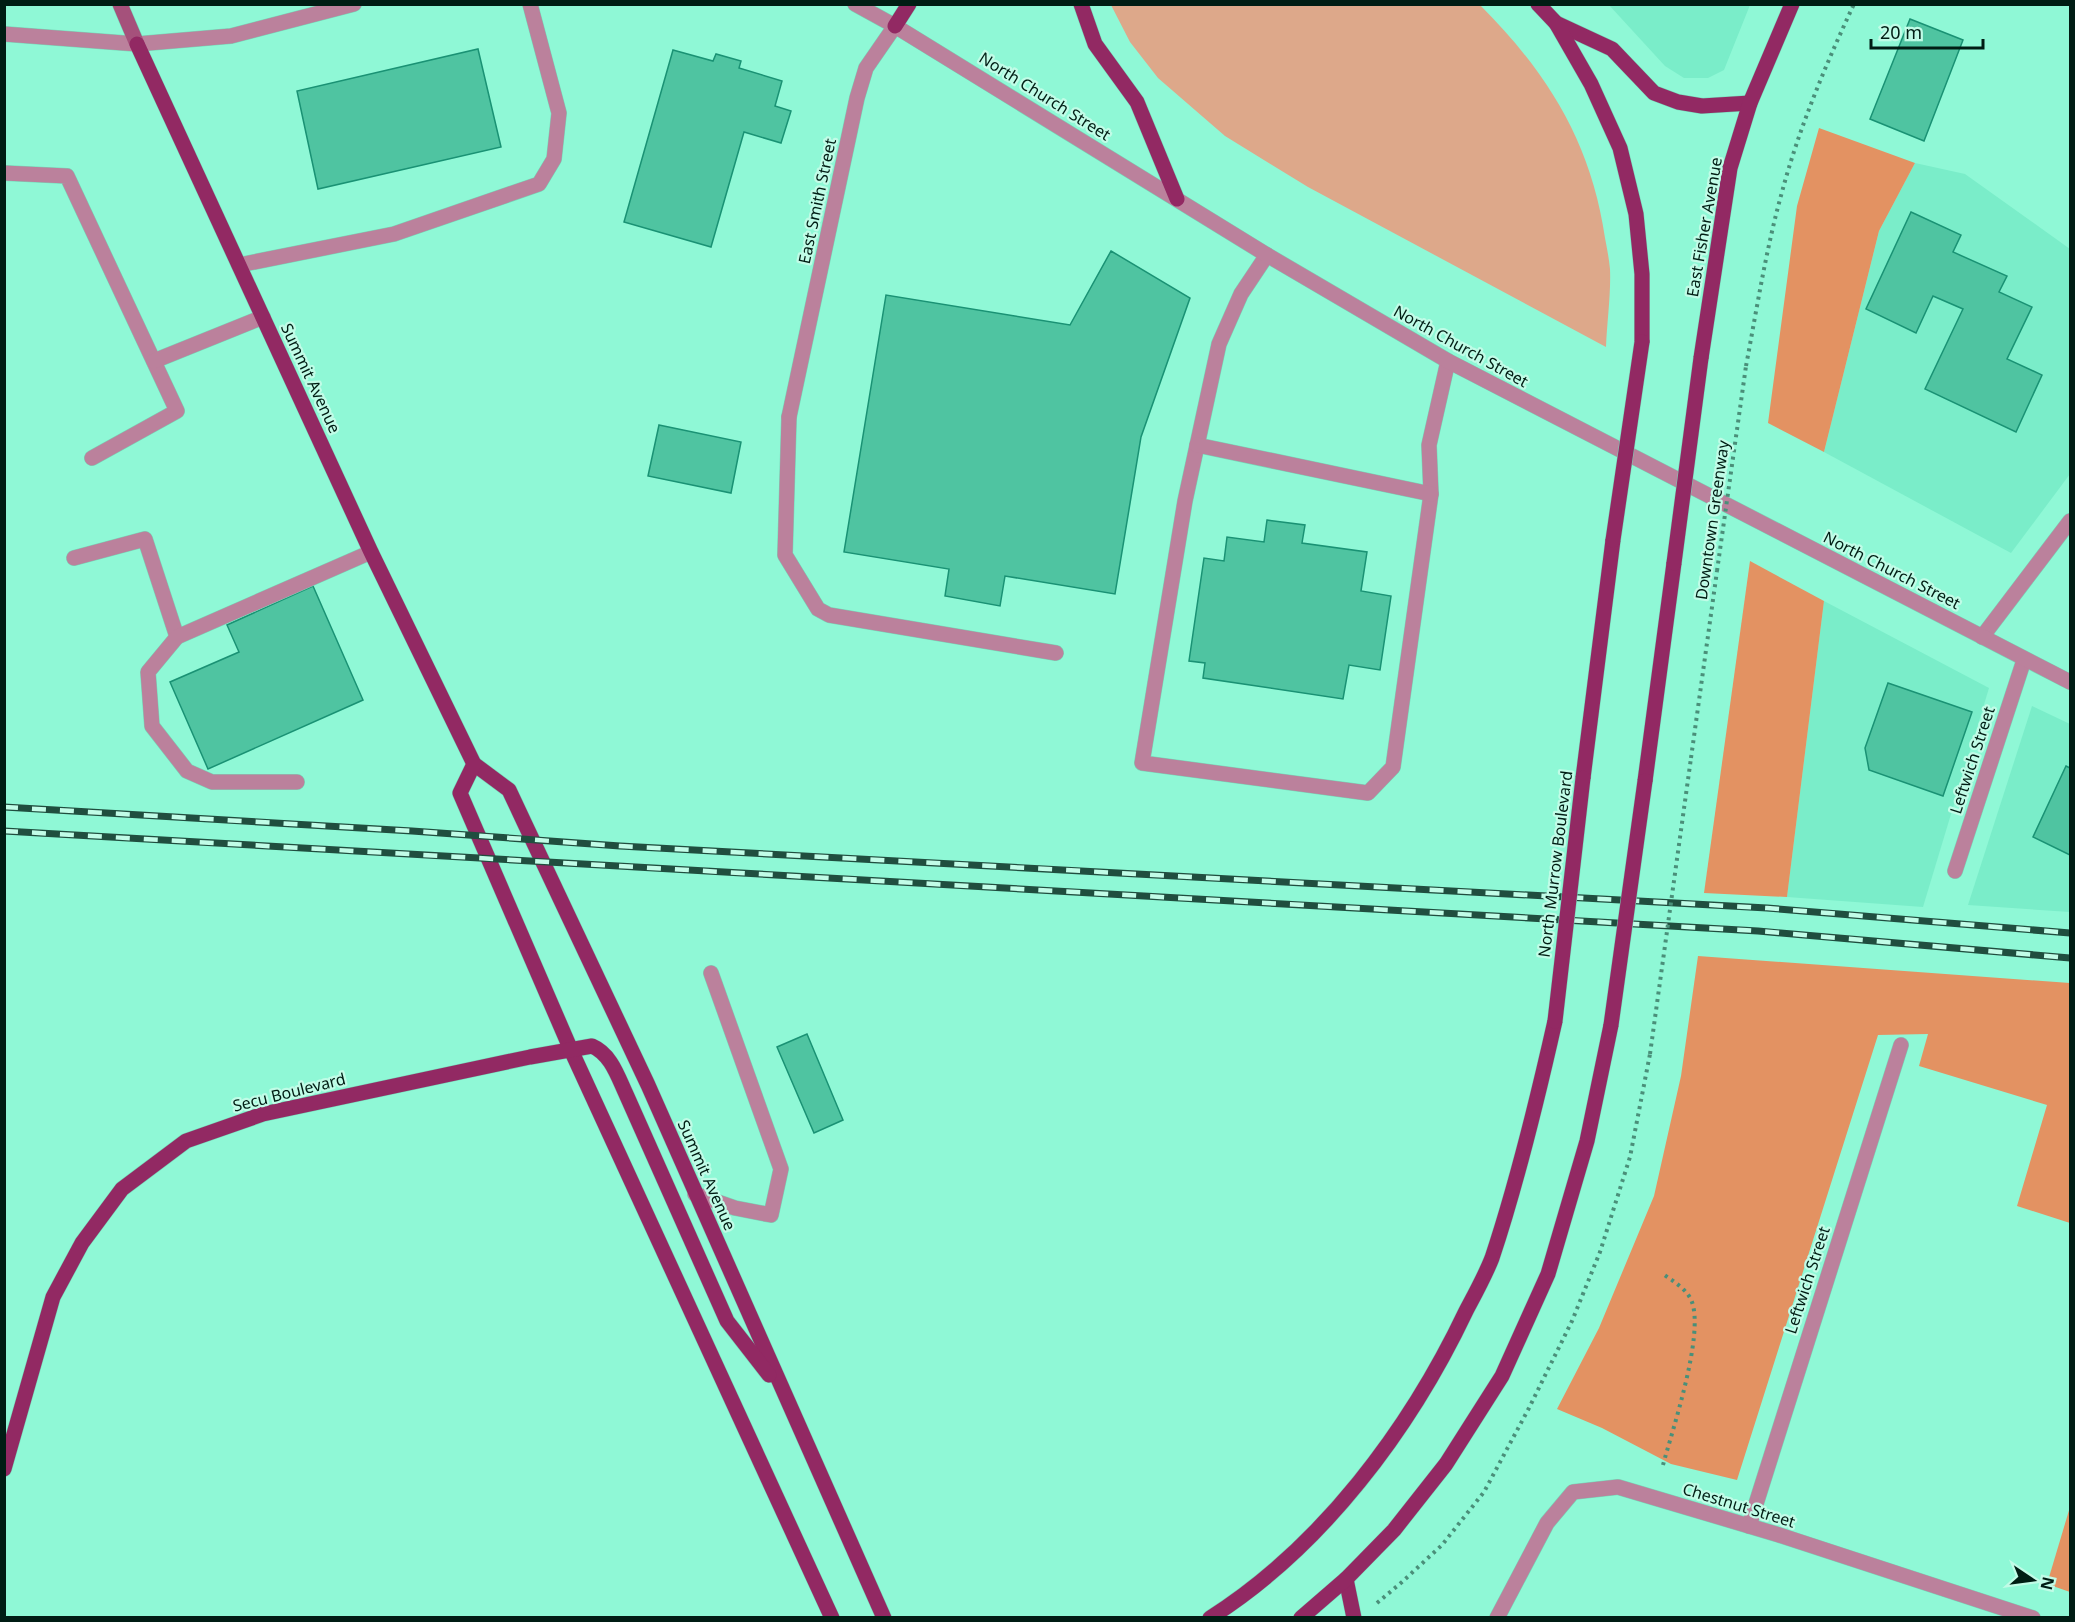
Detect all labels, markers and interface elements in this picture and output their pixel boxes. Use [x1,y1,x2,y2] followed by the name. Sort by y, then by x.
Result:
[1871,12,1984,50] scale bar
[1880,20,1922,44] text: 20 m
[975,47,1115,145] street label: North Church Street
[793,136,841,266] street label: East Smith Street
[1681,155,1727,299] street label: East Fisher Avenue
[1390,300,1532,392] street label: North Church Street
[276,319,346,437] street label: Summit Avenue
[1690,438,1734,601] street label: Downtown Greenway
[1820,526,1964,614] street label: North Church Street
[1944,703,2000,817] street label: Leftwich Street
[1533,770,1577,958] street label: North Murrow Boulevard
[230,1067,348,1117] street label: Secu Boulevard
[673,1116,741,1234] street label: Summit Avenue
[1779,1223,1835,1337] street label: Leftwich Street
[1680,1477,1798,1533] street label: Chestnut Street
[2003,1550,2063,1610] north arrow
[2035,1575,2060,1592] text: N

